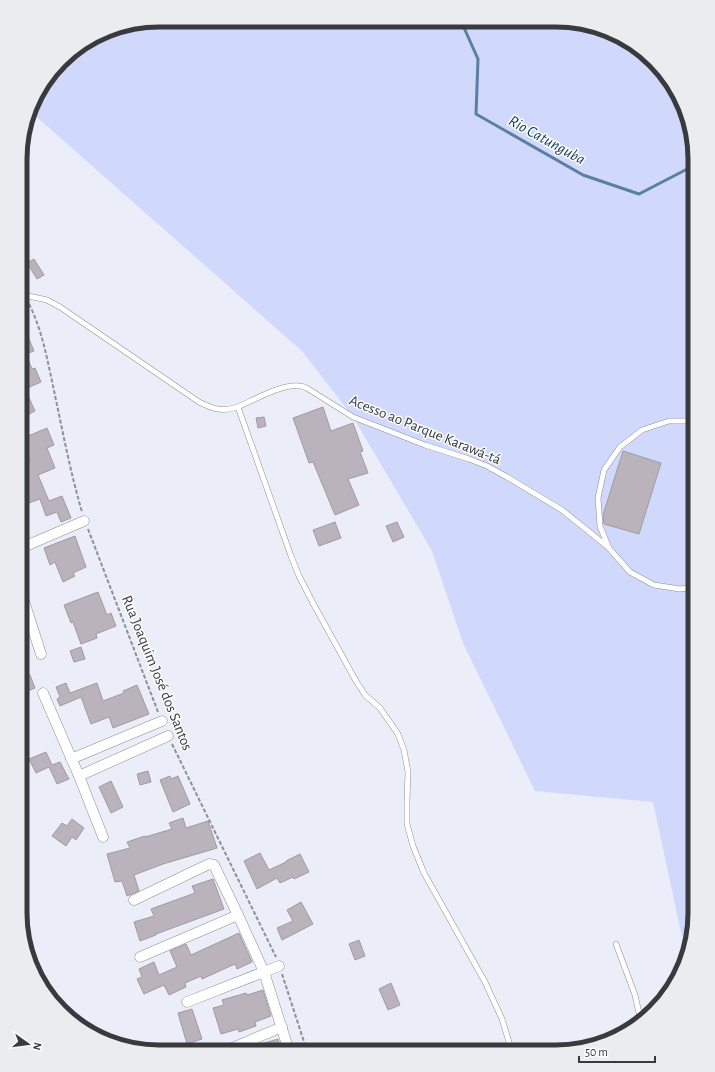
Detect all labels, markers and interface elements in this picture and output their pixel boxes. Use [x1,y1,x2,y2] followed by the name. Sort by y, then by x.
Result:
[506,113,588,167] water label: Rio Catunguba
[347,393,503,467] street label: Acesso ao Parque Karawá-tá
[119,593,195,753] street label: Rua Joaquim José dos Santos
[8,1024,48,1064] north arrow
[579,1038,655,1064] scale bar
[31,1041,43,1051] text: N
[585,1046,608,1058] text: 50 m

